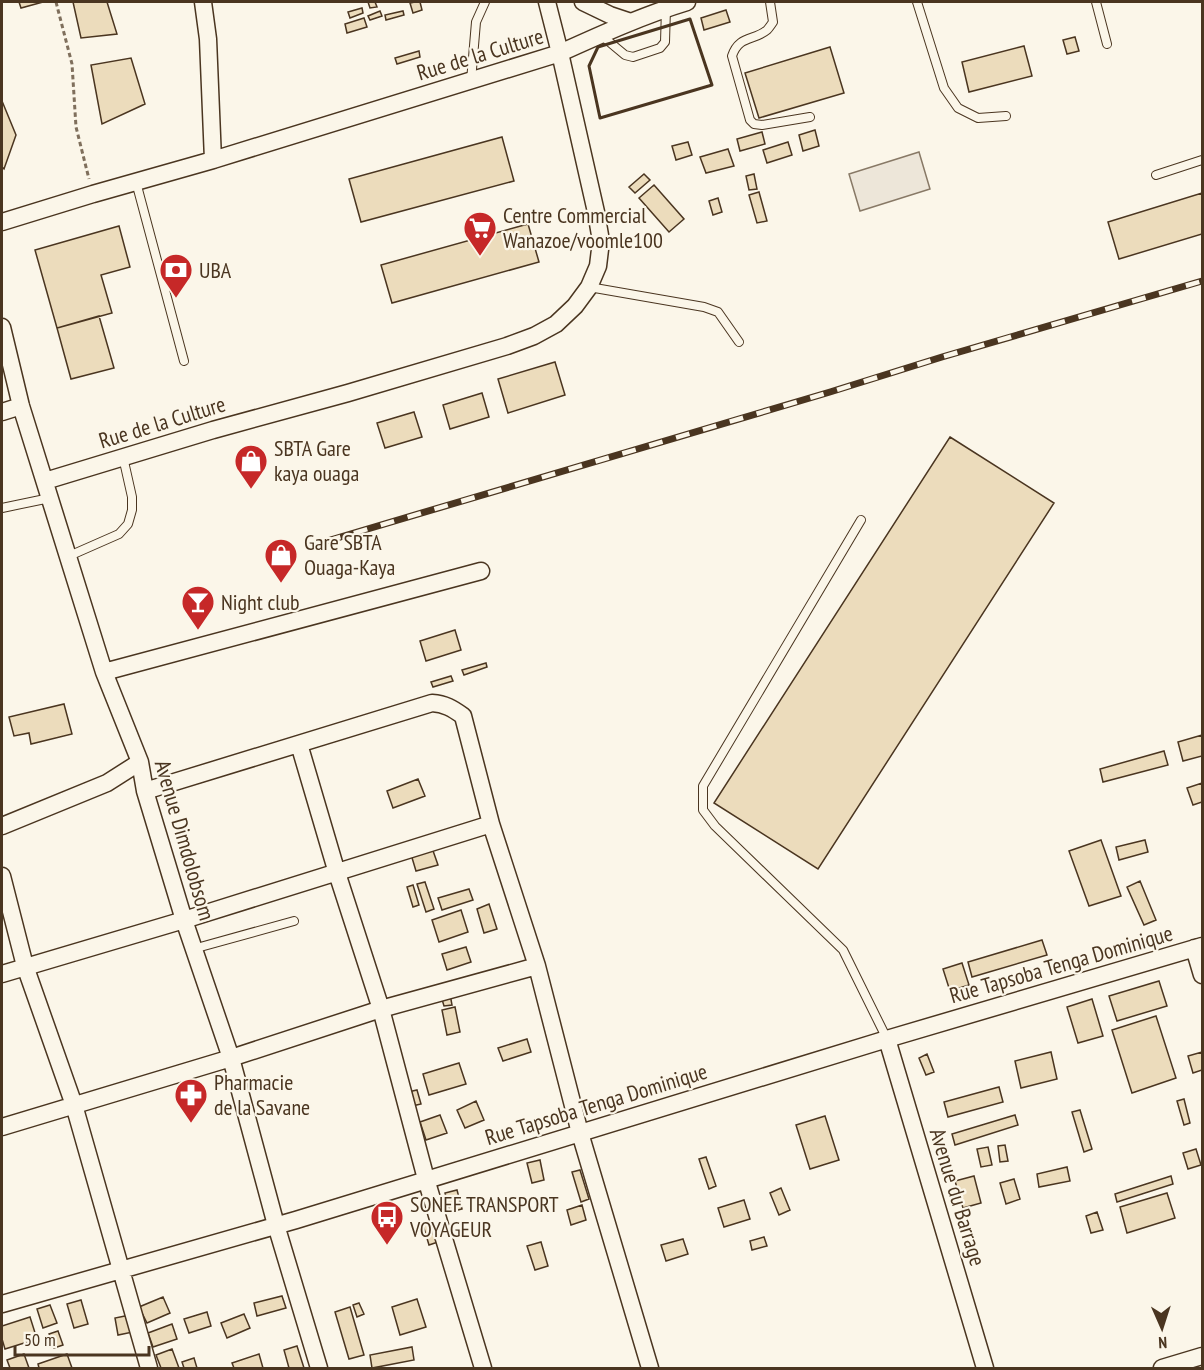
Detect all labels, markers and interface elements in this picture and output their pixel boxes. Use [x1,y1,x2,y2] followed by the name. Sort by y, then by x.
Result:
[413,21,547,87] street label: Rue de la Culture
[503,201,663,254] place label: Centre Commercial Wanazoe/voomle100
[462,210,498,257] supermarket icon: Centre Commercial Wanazoe/voomle100
[158,252,194,299] bank icon: UBA
[199,256,232,284] place label: UBA
[95,389,229,455] street label: Rue de la Culture
[274,434,359,487] place label: SBTA Gare kaya ouaga
[233,443,269,490] shop icon: SBTA Gare kaya ouaga
[304,528,395,581] place label: Gare SBTA Ouaga-Kaya
[263,537,299,584] shop icon: Gare SBTA Ouaga-Kaya
[180,584,216,631] bar icon: Night club
[221,588,300,616] place label: Night club
[149,757,221,923] street label: Avenue Dimdolobsom
[946,919,1176,1009] street label: Rue Tapsoba Tenga Dominique
[481,1057,711,1151] street label: Rue Tapsoba Tenga Dominique
[214,1068,310,1121] place label: Pharmacie de la Savane
[173,1077,209,1124] pharmacy icon: Pharmacie de la Savane
[924,1125,992,1269] street label: Avenue du Barrage
[409,1190,559,1243] place label: SONEF TRANSPORT VOYAGEUR
[369,1199,405,1246] bus stop icon: SONEF TRANSPORT VOYAGEUR
[1132,1298,1192,1358] north arrow
[15,1319,148,1357] scale bar
[24,1328,56,1351] text: 50 m
[1158,1333,1168,1353] text: N

